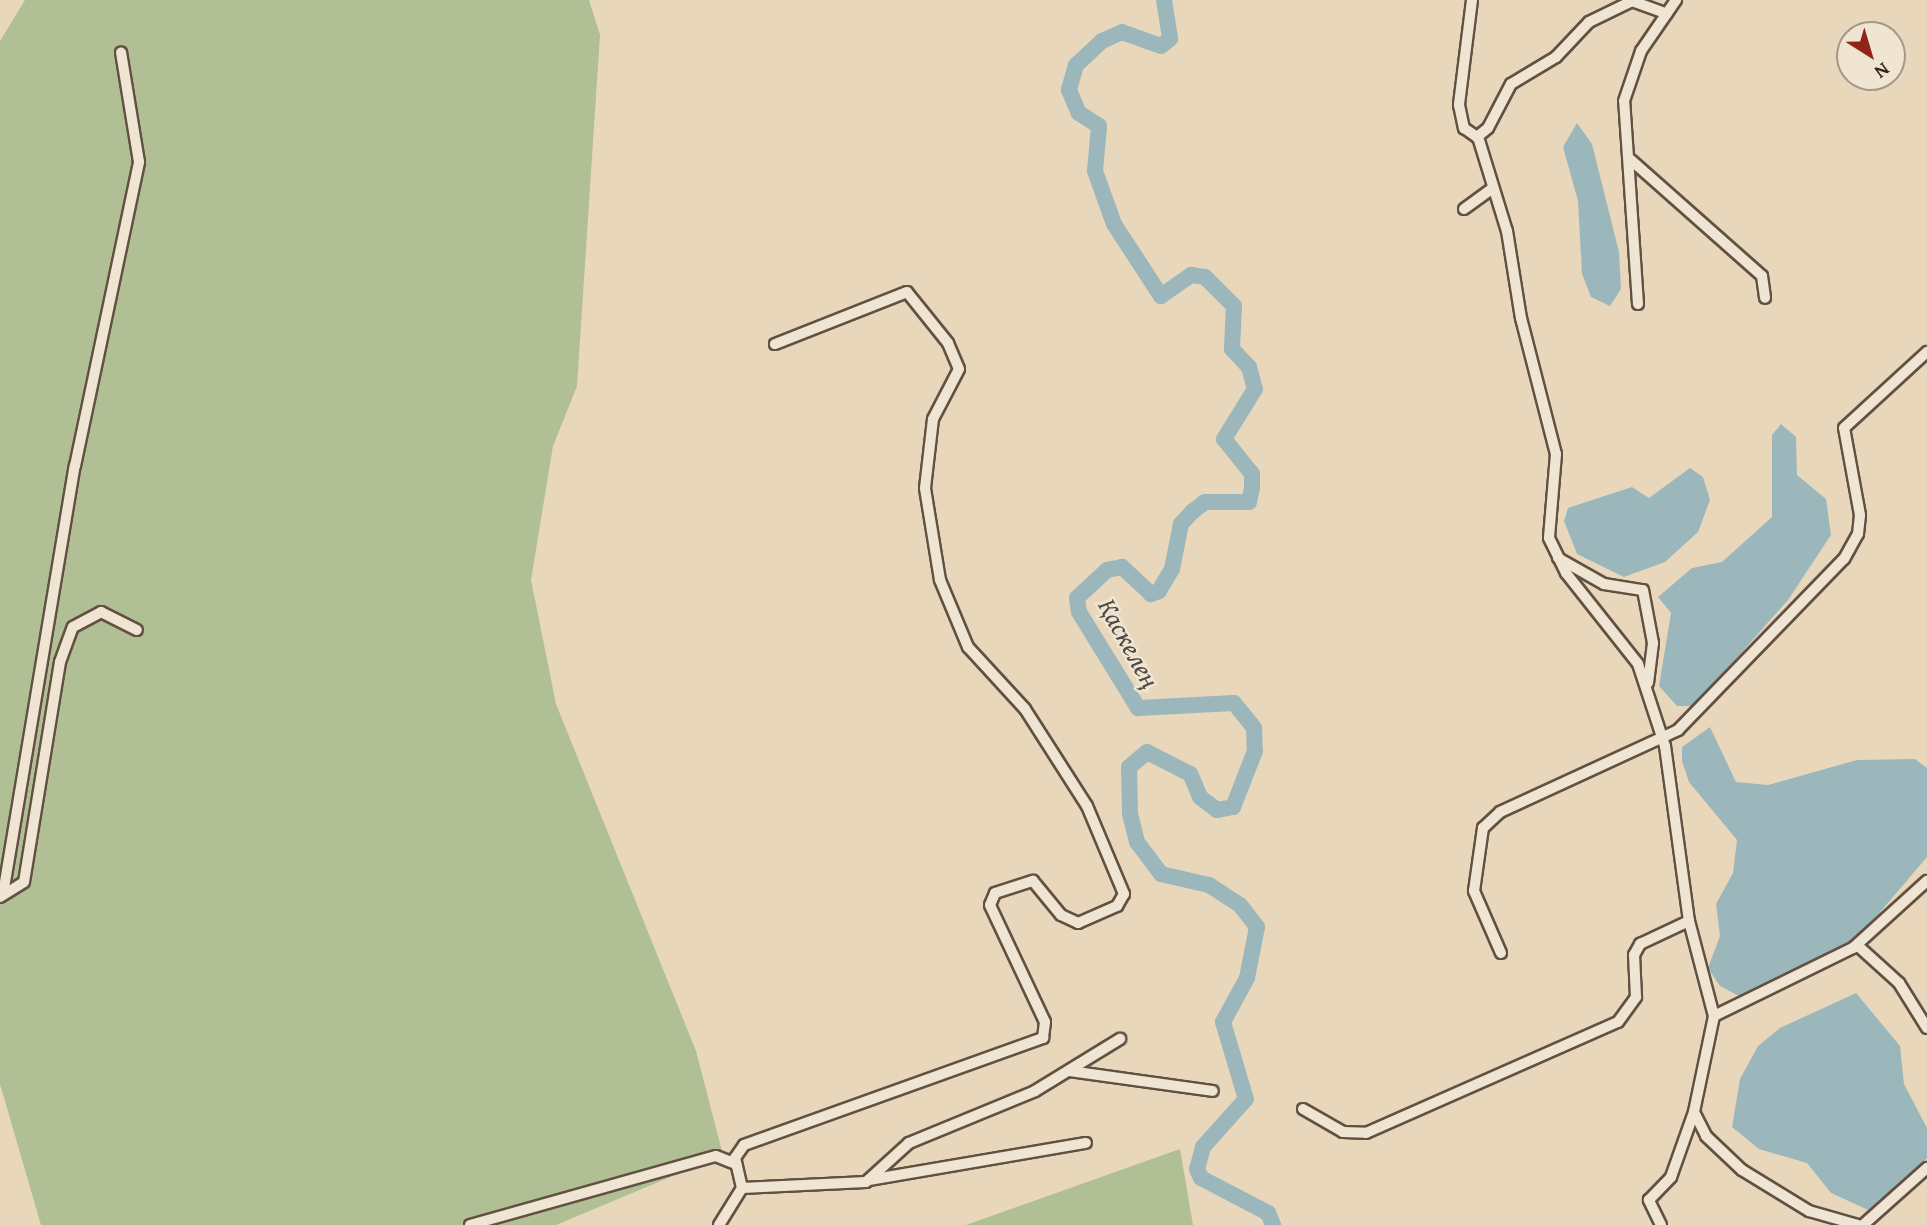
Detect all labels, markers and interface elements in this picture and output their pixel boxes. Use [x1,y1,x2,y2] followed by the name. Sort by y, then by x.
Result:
[1836,21,1906,91] north arrow
[1869,56,1896,86] text: N
[1092,593,1166,693] water label: Қаскелең

